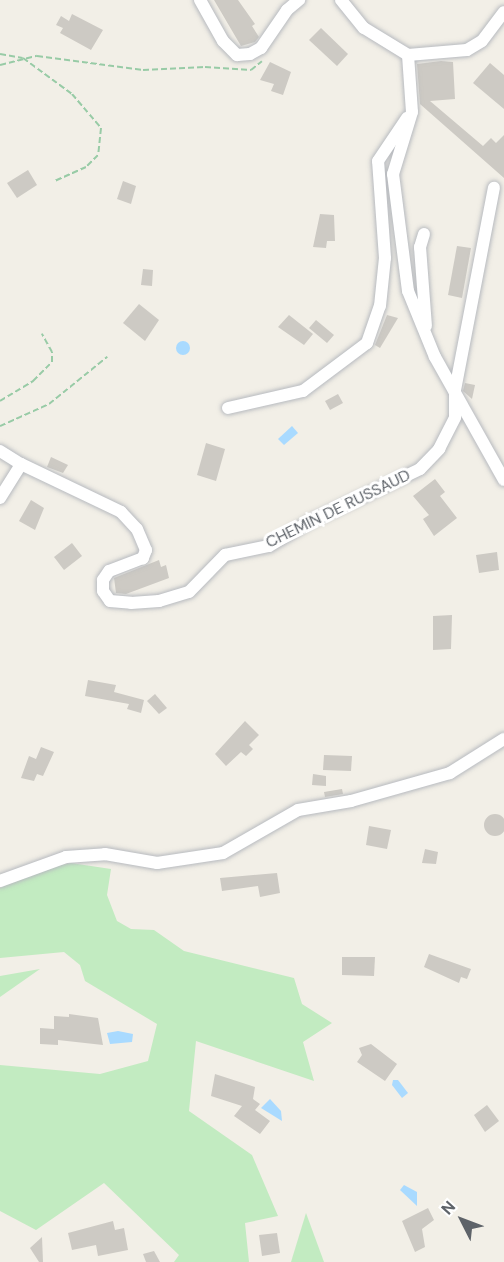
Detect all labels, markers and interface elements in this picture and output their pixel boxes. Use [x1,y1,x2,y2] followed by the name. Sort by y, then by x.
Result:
[263,466,413,552] street label: CHEMIN DE RUSSAUD
[432,1190,492,1250] north arrow
[437,1196,460,1219] text: N

